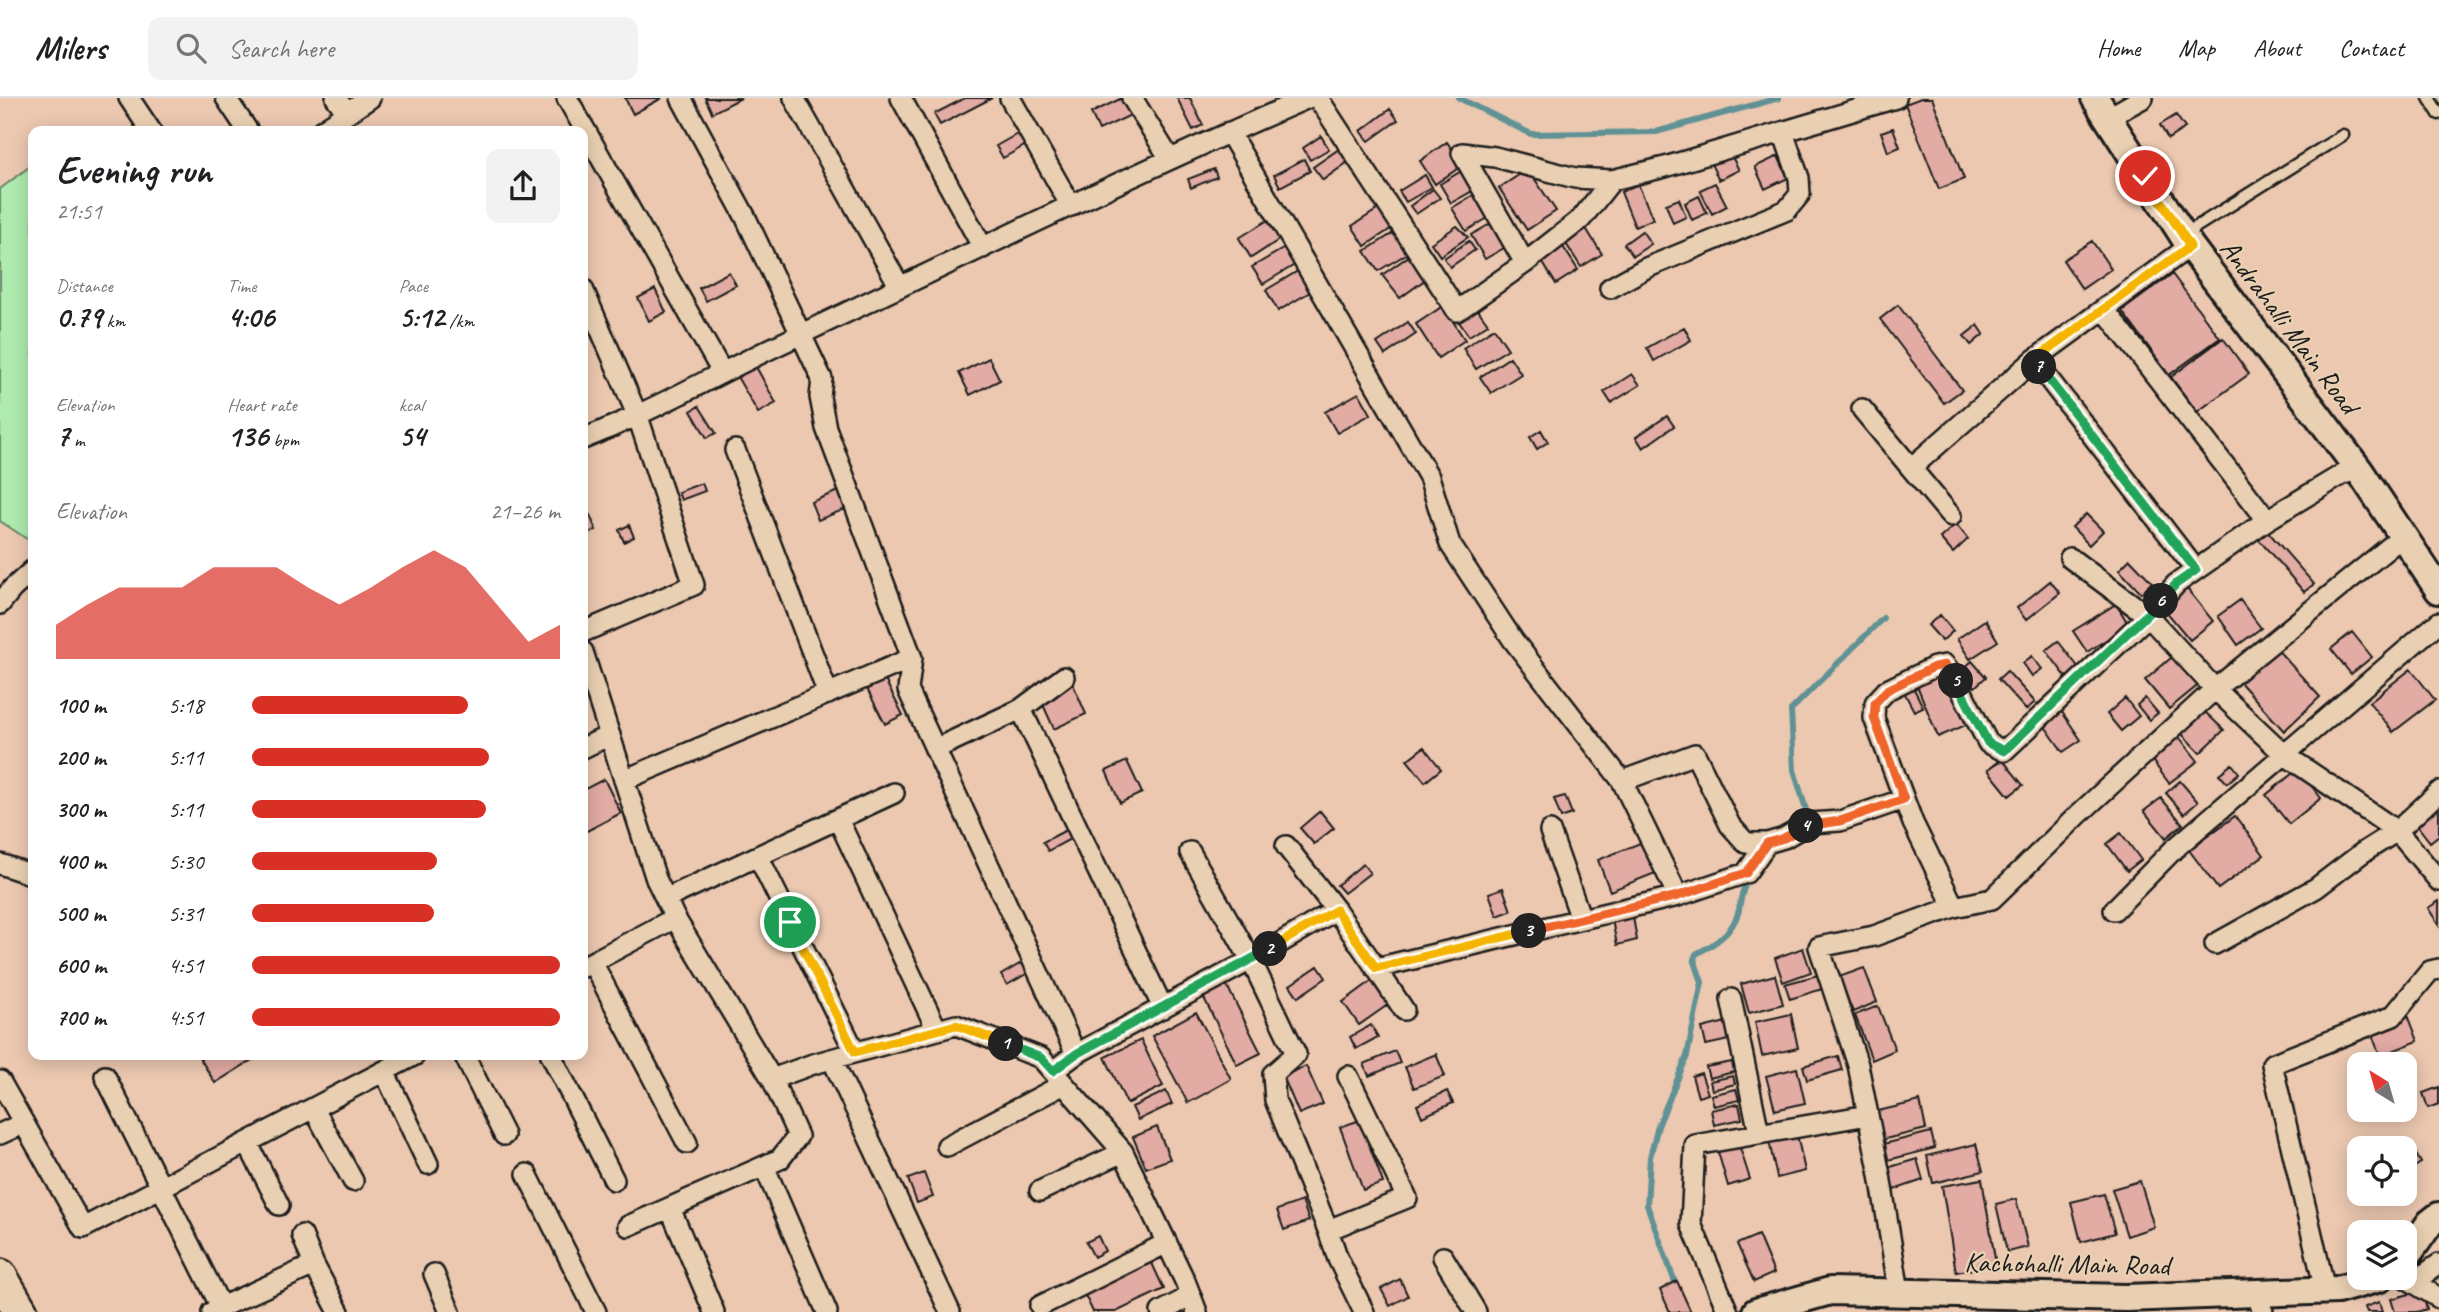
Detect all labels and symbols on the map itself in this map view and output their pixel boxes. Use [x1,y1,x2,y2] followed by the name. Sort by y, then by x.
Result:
[2115,146,2175,206] pin
[2213,232,2369,424] street label: Andrahalli Main Road
[2022,350,2056,384] pin: 7
[2144,584,2178,618] pin: 6
[1938,664,1974,698] pin: 5
[1788,808,1824,844] pin: 4
[760,892,820,952] pin
[1512,914,1546,948] pin: 3
[1252,932,1288,966] pin: 2
[988,1026,1024,1062] pin: 1
[2347,1052,2417,1122] north arrow
[1964,1244,2174,1283] street label: Kachohalli Main Road

